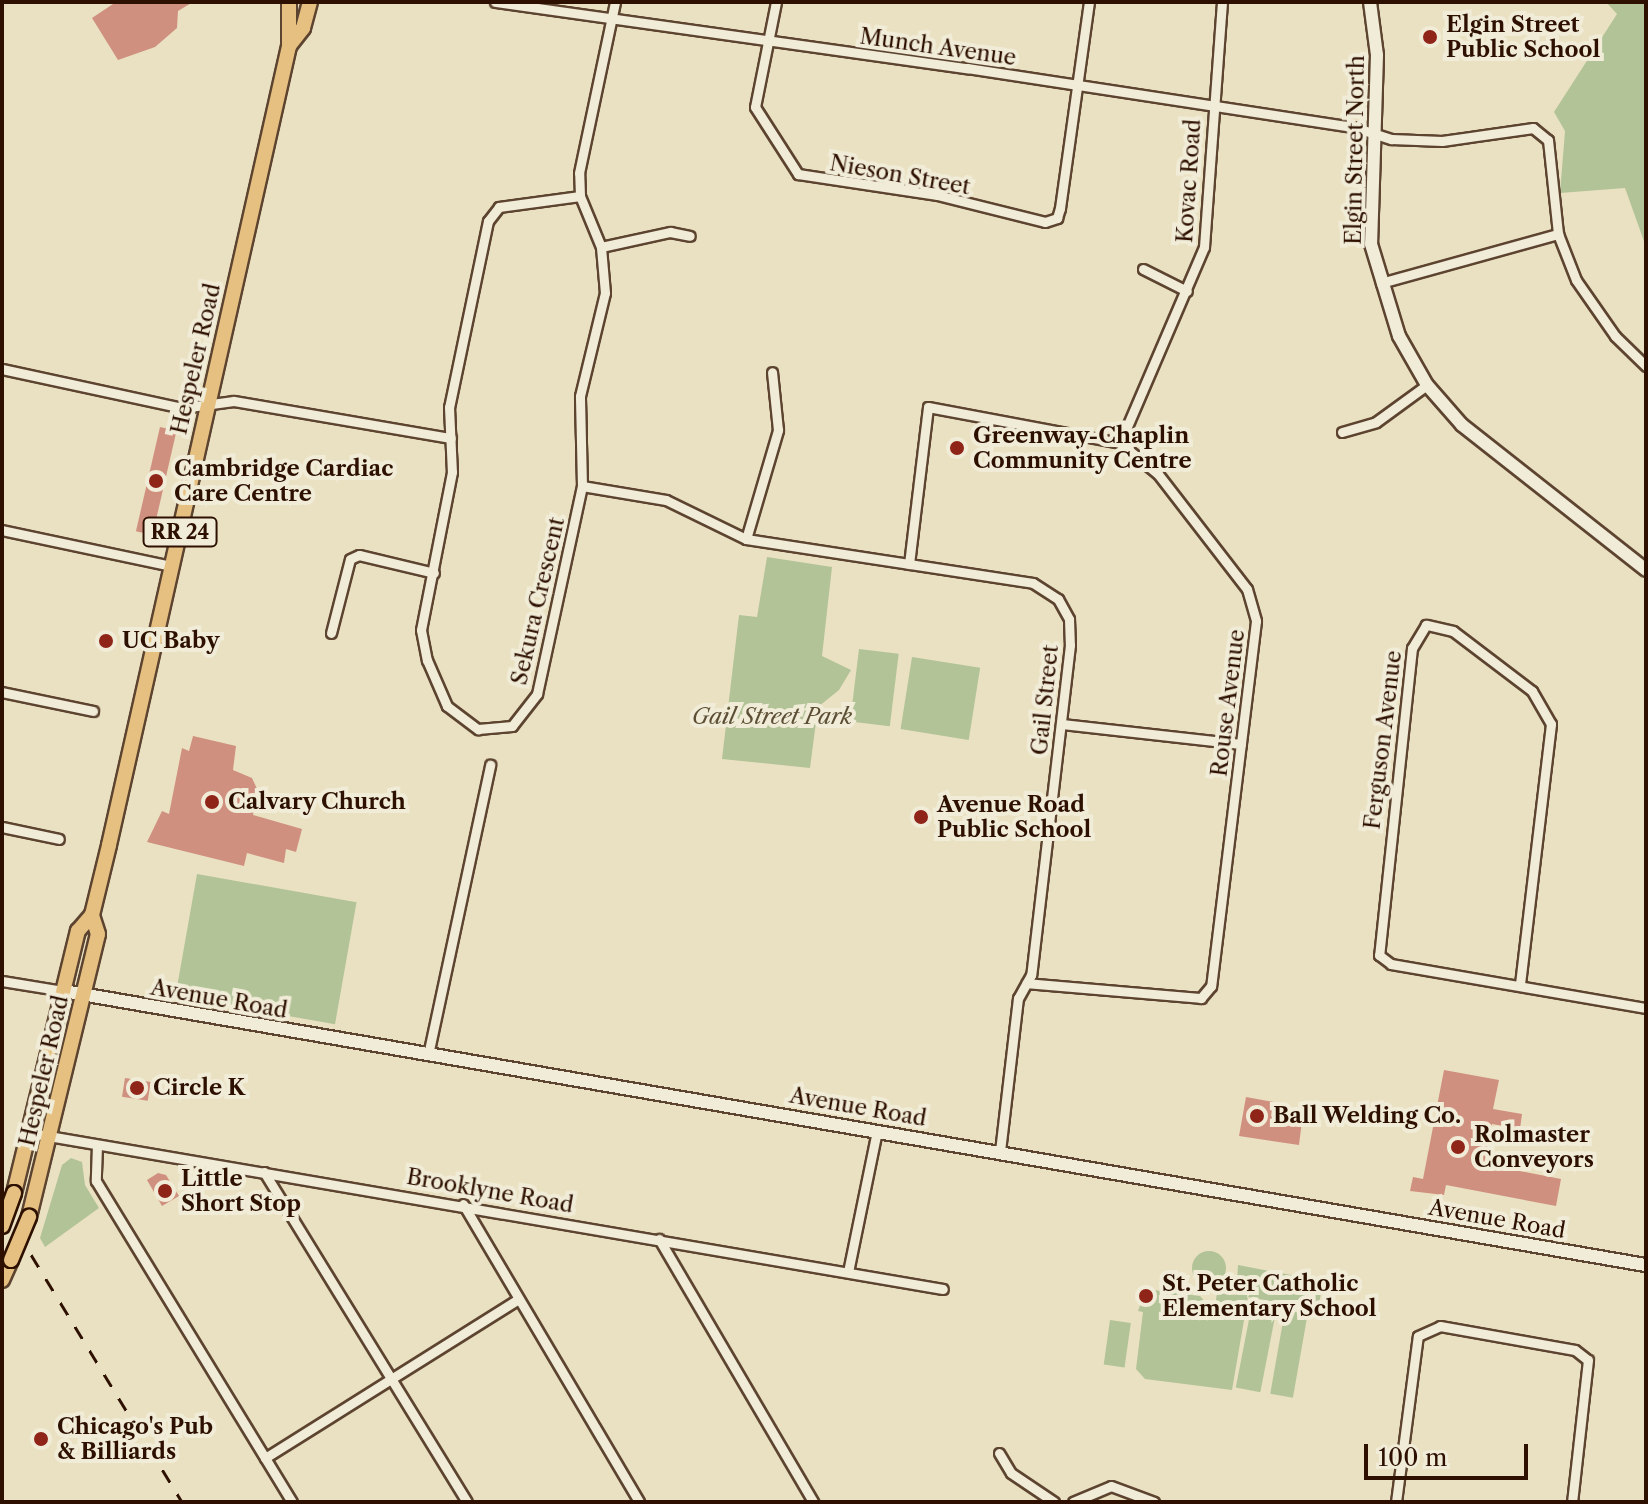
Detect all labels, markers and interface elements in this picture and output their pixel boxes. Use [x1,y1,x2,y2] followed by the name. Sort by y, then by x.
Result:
[1446,11,1600,62] place label: Elgin Street Public School
[858,23,1018,71] street label: Munch Avenue
[1421,28,1439,46] marker: Elgin Street Public School
[1340,55,1370,245] street label: Elgin Street North
[1172,118,1206,244] street label: Kovac Road
[828,150,972,200] street label: Nieson Street
[166,281,226,437] street label: Hespeler Road
[973,422,1192,474] place label: Greenway-Chaplin Community Centre
[948,439,966,457] marker: Greenway-Chaplin Community Centre
[174,455,393,506] place label: Cambridge Cardiac Care Centre
[145,470,167,492] marker: Cambridge Cardiac Care Centre
[506,514,570,688] street label: Sekura Crescent
[142,516,218,548] road number: RR 24
[1206,627,1250,779] street label: Rouse Avenue
[122,628,219,654] place label: UC Baby
[97,632,115,650] marker: UC Baby
[1026,644,1064,756] street label: Gail Street
[1359,649,1407,831] street label: Ferguson Avenue
[692,704,852,730] park label: Gail Street Park
[228,789,407,815] place label: Calvary Church
[937,791,1091,842] place label: Avenue Road Public School
[203,793,221,811] marker: Calvary Church
[912,808,930,826] marker: Avenue Road Public School
[149,974,289,1024] street label: Avenue Road
[14,993,74,1149] street label: Hespeler Road
[153,1075,245,1101] place label: Circle K
[128,1079,146,1097] marker: Circle K
[788,1082,928,1132] street label: Avenue Road
[1273,1103,1462,1129] place label: Ball Welding Co.
[1248,1107,1266,1125] marker: Ball Welding Co.
[1474,1121,1594,1172] place label: Rolmaster Conveyors
[1449,1138,1467,1156] marker: Rolmaster Conveyors
[405,1163,575,1219] street label: Brooklyne Road
[181,1165,301,1216] place label: Little Short Stop
[156,1182,174,1200] marker: Little Short Stop
[1427,1194,1567,1244] street label: Avenue Road
[1162,1270,1377,1322] place label: St. Peter Catholic Elementary School
[1137,1287,1155,1305] marker: St. Peter Catholic Elementary School
[57,1413,213,1464] place label: Chicago's Pub & Billiards
[1368,1428,1532,1478] scale bar
[32,1430,50,1448] marker: Chicago's Pub & Billiards
[1378,1443,1447,1472] text: 100 m

